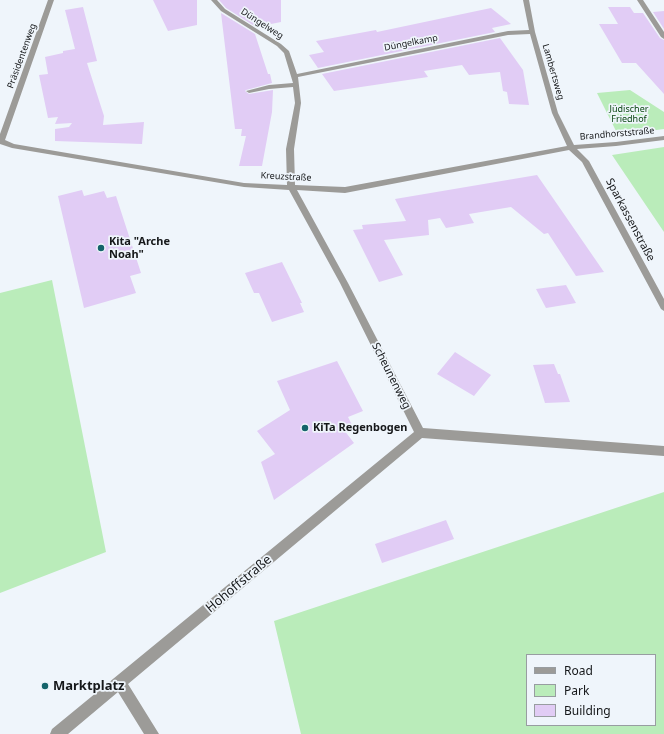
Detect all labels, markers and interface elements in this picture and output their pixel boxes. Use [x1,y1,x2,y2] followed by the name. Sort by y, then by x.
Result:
[239,6,285,42] street label: Düngelweg
[5,22,39,90] street label: Präsidentenweg
[383,33,439,53] street label: Düngelkamp
[540,43,566,101] street label: Lambertsweg
[610,104,648,125] park label: Jüdischer Friedhof
[579,125,655,143] street label: Brandhorststraße
[260,170,312,184] street label: Kreuzstraße
[603,176,657,264] street label: Sparkassenstraße
[109,235,170,261] place label: Kita "Arche Noah"
[96,243,106,253] marker: Kita "Arche Noah"
[369,341,413,411] street label: Scheunenweg
[313,421,407,435] place label: KiTa Regenbogen
[300,423,310,433] marker: KiTa Regenbogen
[203,552,275,616] street label: Hohoffstraße
[526,654,656,726] legend
[564,662,593,679] text: Road
[53,678,124,694] place label: Marktplatz
[40,681,50,691] marker: Marktplatz
[564,682,589,699] text: Park
[564,702,611,719] text: Building

